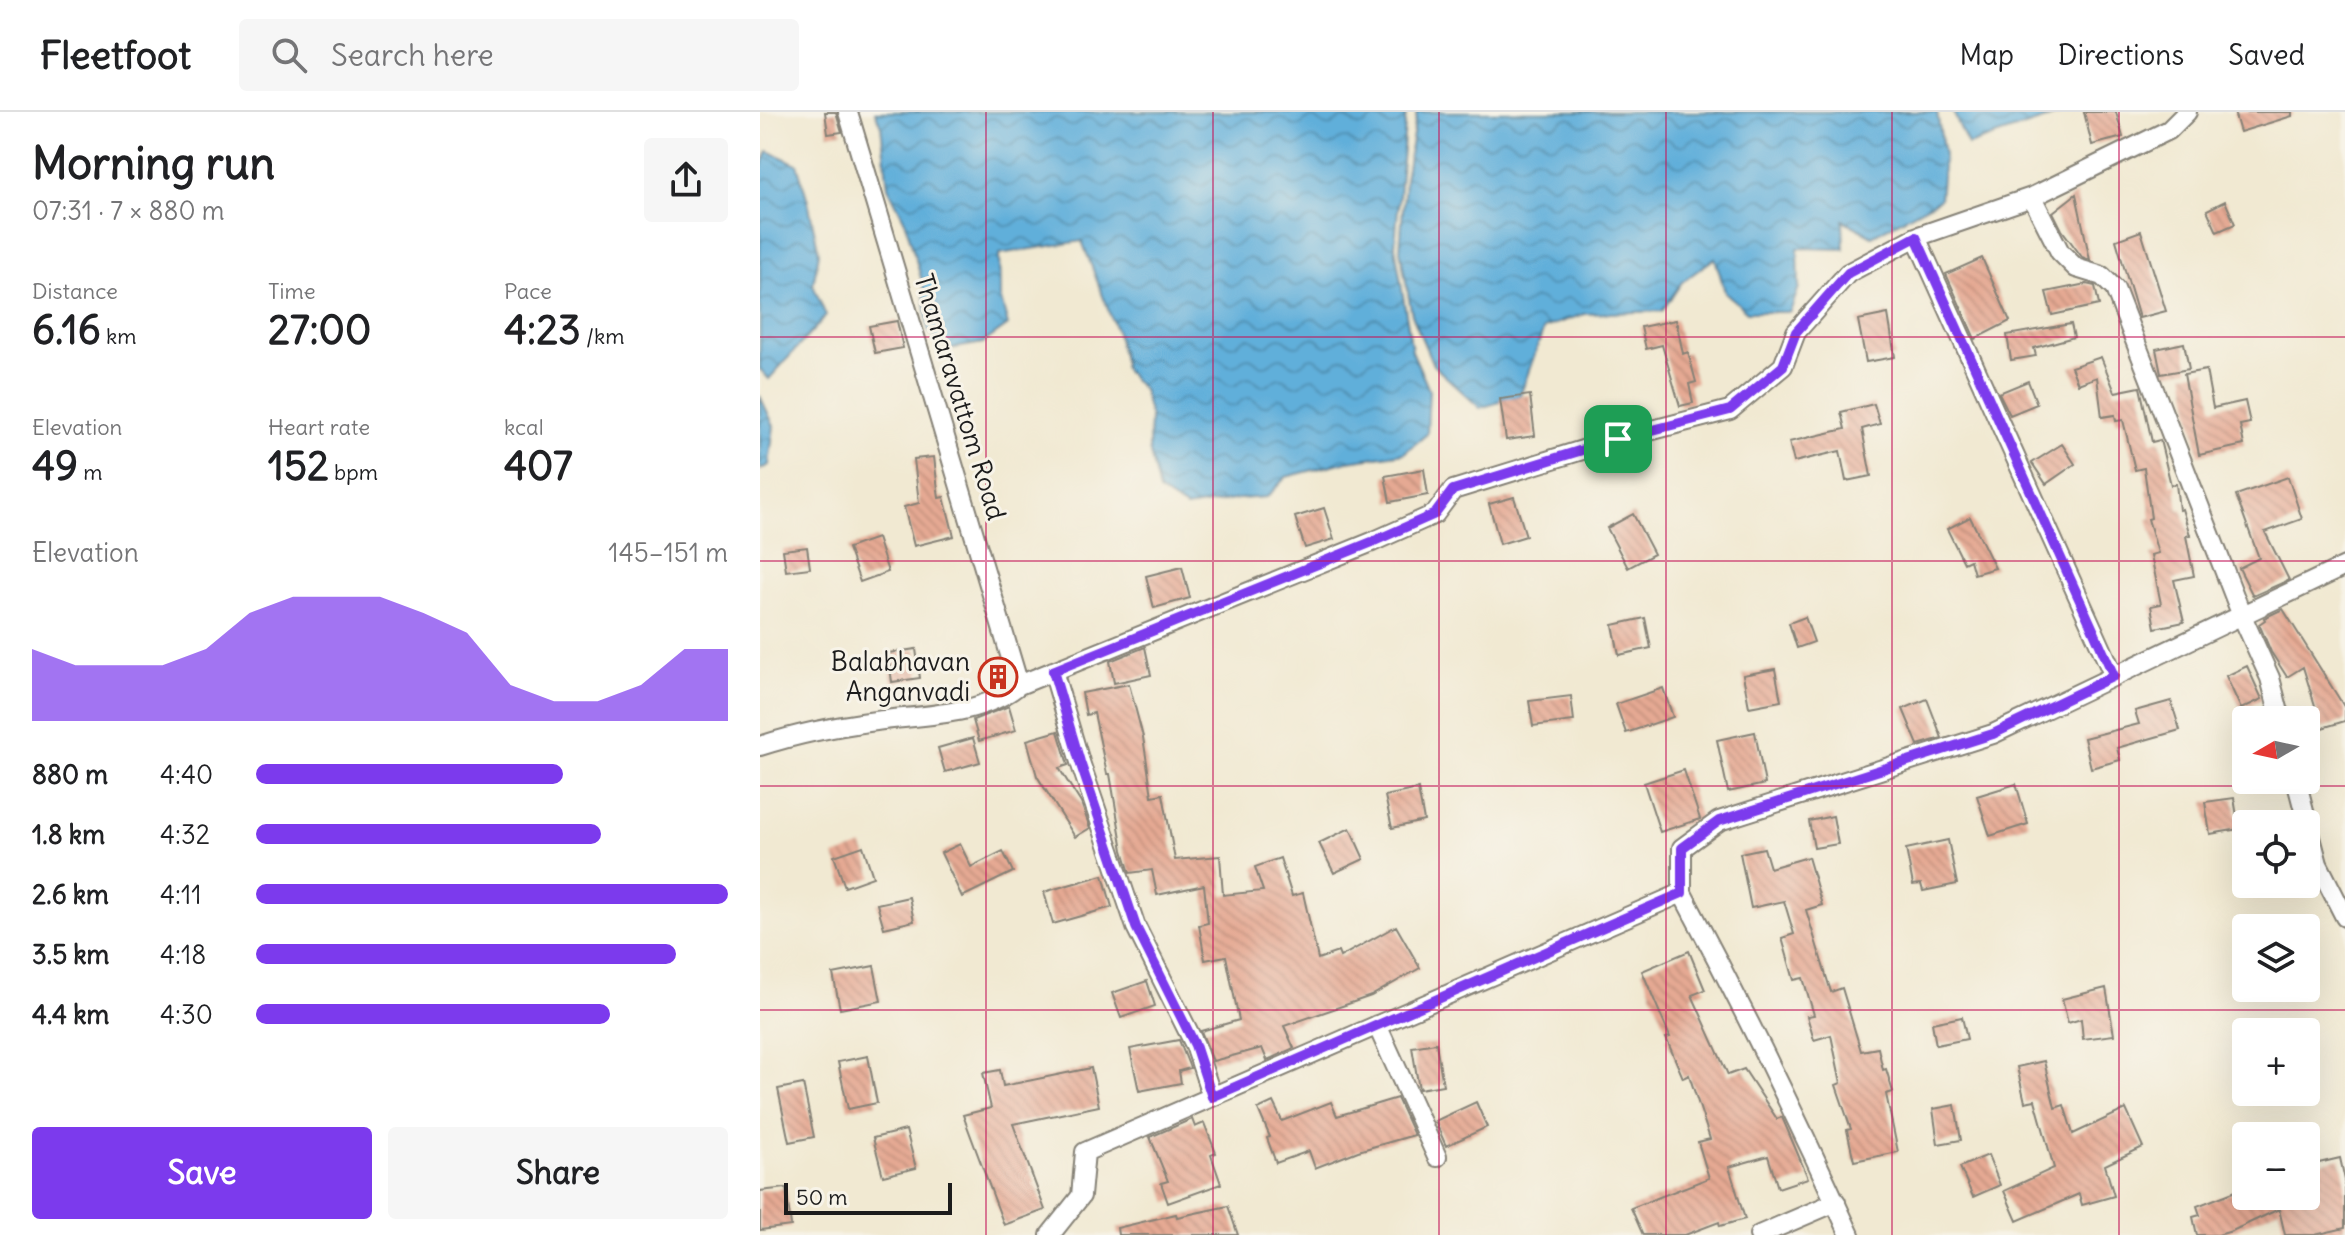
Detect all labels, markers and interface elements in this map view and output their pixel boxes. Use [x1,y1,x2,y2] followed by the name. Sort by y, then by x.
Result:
[239,19,799,91] search box
[40,32,191,79] text: Fleetfoot
[267,33,311,77] icon: search
[331,36,494,74] text: Search here
[1959,37,2014,73] text: Map
[2058,37,2184,73] text: Directions
[2228,37,2305,73] text: Saved
[32,136,275,191] text: Morning run
[644,138,728,222] button: share
[32,194,225,227] text: 07:31 · 7 × 880 m
[907,270,1014,524] street label: Thamaravattom Road
[32,277,118,305] text: Distance
[268,277,316,305] text: Time
[504,277,552,305] text: Pace
[32,305,101,355] text: 6.16
[268,305,371,355] text: 27:00
[504,305,581,355] text: 4:23
[101,322,137,350] text: km
[581,322,625,350] text: /km
[1584,405,1652,473] pin
[32,413,122,441] text: Elevation
[268,413,370,441] text: Heart rate
[504,413,544,441] text: kcal
[1596,417,1640,461] icon: arrive
[32,441,78,491] text: 49
[268,441,329,491] text: 152
[504,441,572,491] text: 407
[78,458,103,486] text: m
[329,458,378,486] text: bpm
[32,536,139,569] text: Elevation
[608,536,728,569] text: 145–151 m
[831,645,970,708] place label: Balabhavan Anganvadi
[977,656,1019,698] building icon: Balabhavan Anganvadi
[2232,706,2320,794] north arrow
[2232,706,2320,1210] map controls
[32,758,108,791] text: 880 m
[160,758,213,791] text: 4:40
[2232,810,2320,898] button: locate
[32,818,105,851] text: 1.8 km
[160,818,210,851] text: 4:32
[32,878,109,911] text: 2.6 km
[160,878,202,911] text: 4:11
[2232,914,2320,1002] button: layers
[32,938,109,971] text: 3.5 km
[160,938,206,971] text: 4:18
[32,998,109,1031] text: 4.4 km
[160,998,213,1031] text: 4:30
[2232,1018,2320,1106] button: +
[2232,1122,2320,1210] button: −
[32,1127,372,1219] button: Save
[388,1127,728,1219] button: Share
[784,1179,952,1215] scale bar
[796,1183,848,1211] text: 50 m

